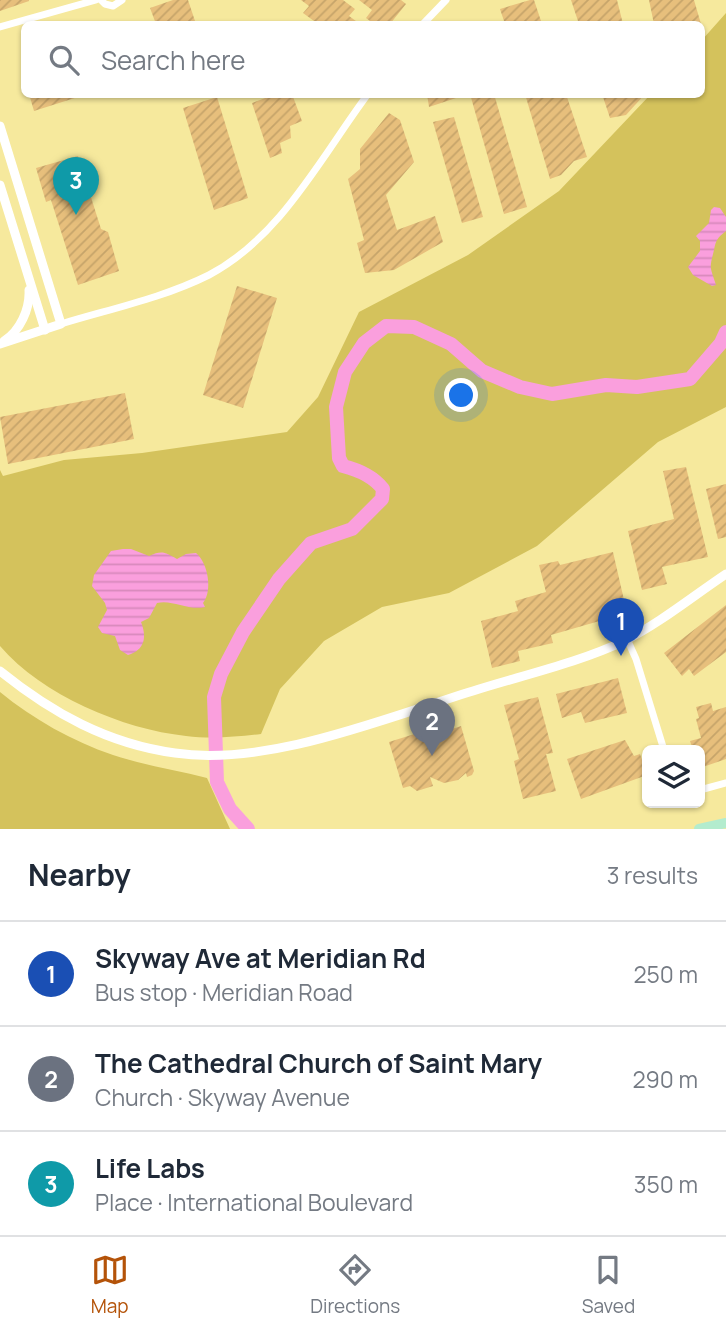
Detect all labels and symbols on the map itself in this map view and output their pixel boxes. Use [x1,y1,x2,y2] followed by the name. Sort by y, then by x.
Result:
[53,157,99,215] pin: 3
[444,378,478,412] your location
[598,598,644,656] pin: 1
[409,698,455,756] pin: 2

